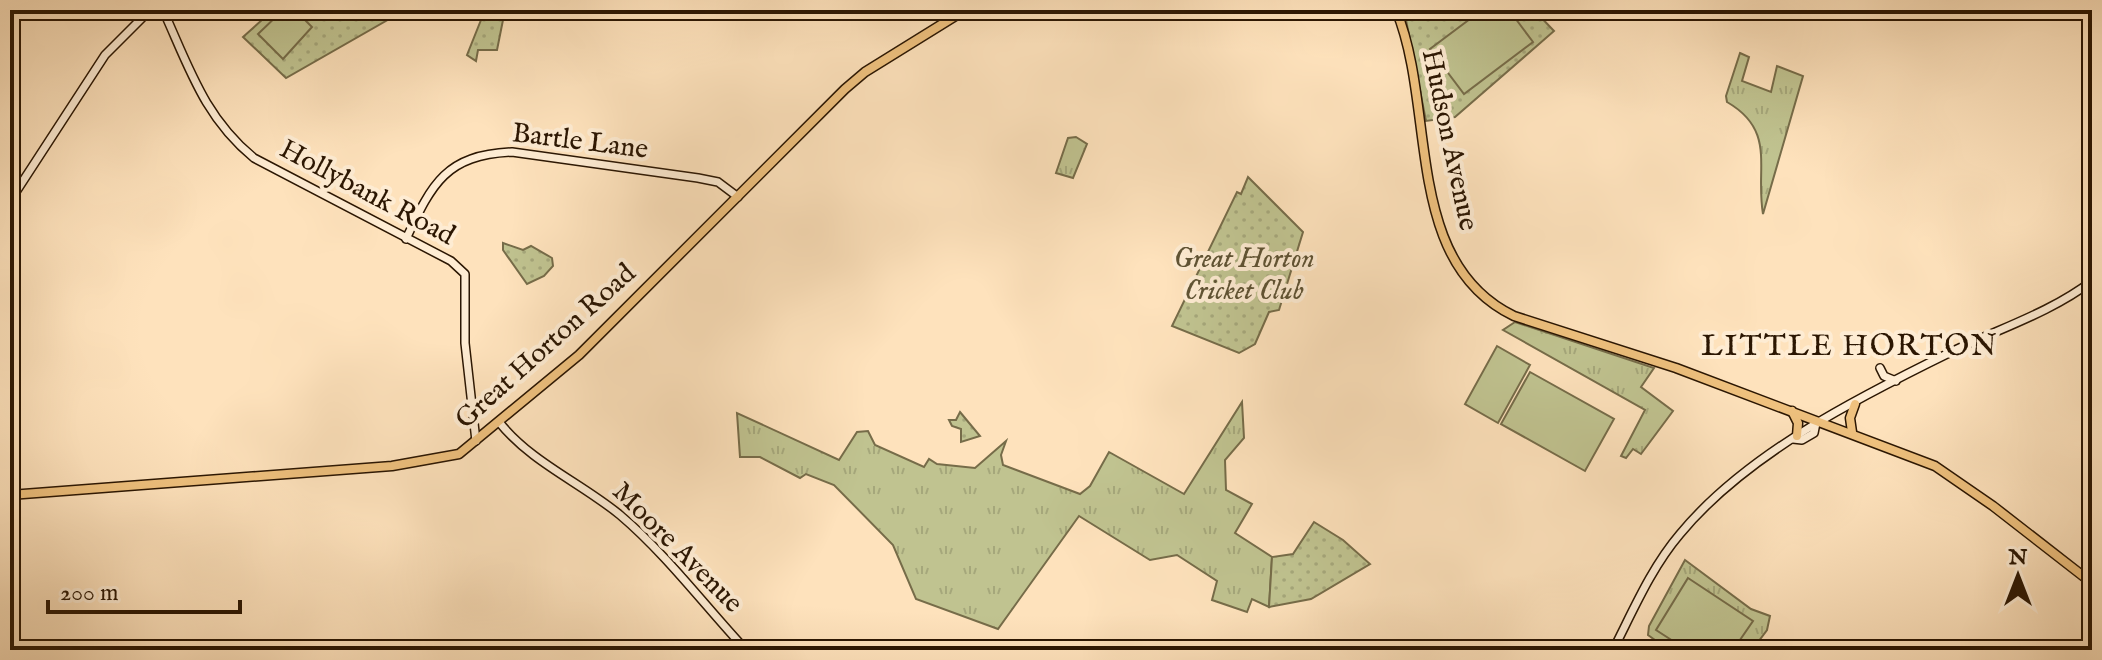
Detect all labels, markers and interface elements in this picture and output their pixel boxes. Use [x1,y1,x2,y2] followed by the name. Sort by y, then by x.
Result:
[1413,46,1485,234] street label: Hudson Avenue
[510,116,650,168] street label: Bartle Lane
[273,132,461,254] street label: Hollybank Road
[1173,242,1315,309] park label: Great Horton Cricket Club
[448,257,644,437] street label: Great Horton Road
[1701,328,1999,366] district label: LITTLE HORTON
[604,475,750,621] street label: Moore Avenue
[1978,536,2058,616] north arrow
[2007,544,2028,572] text: N
[48,564,240,614] scale bar
[60,578,119,609] text: 200 m

